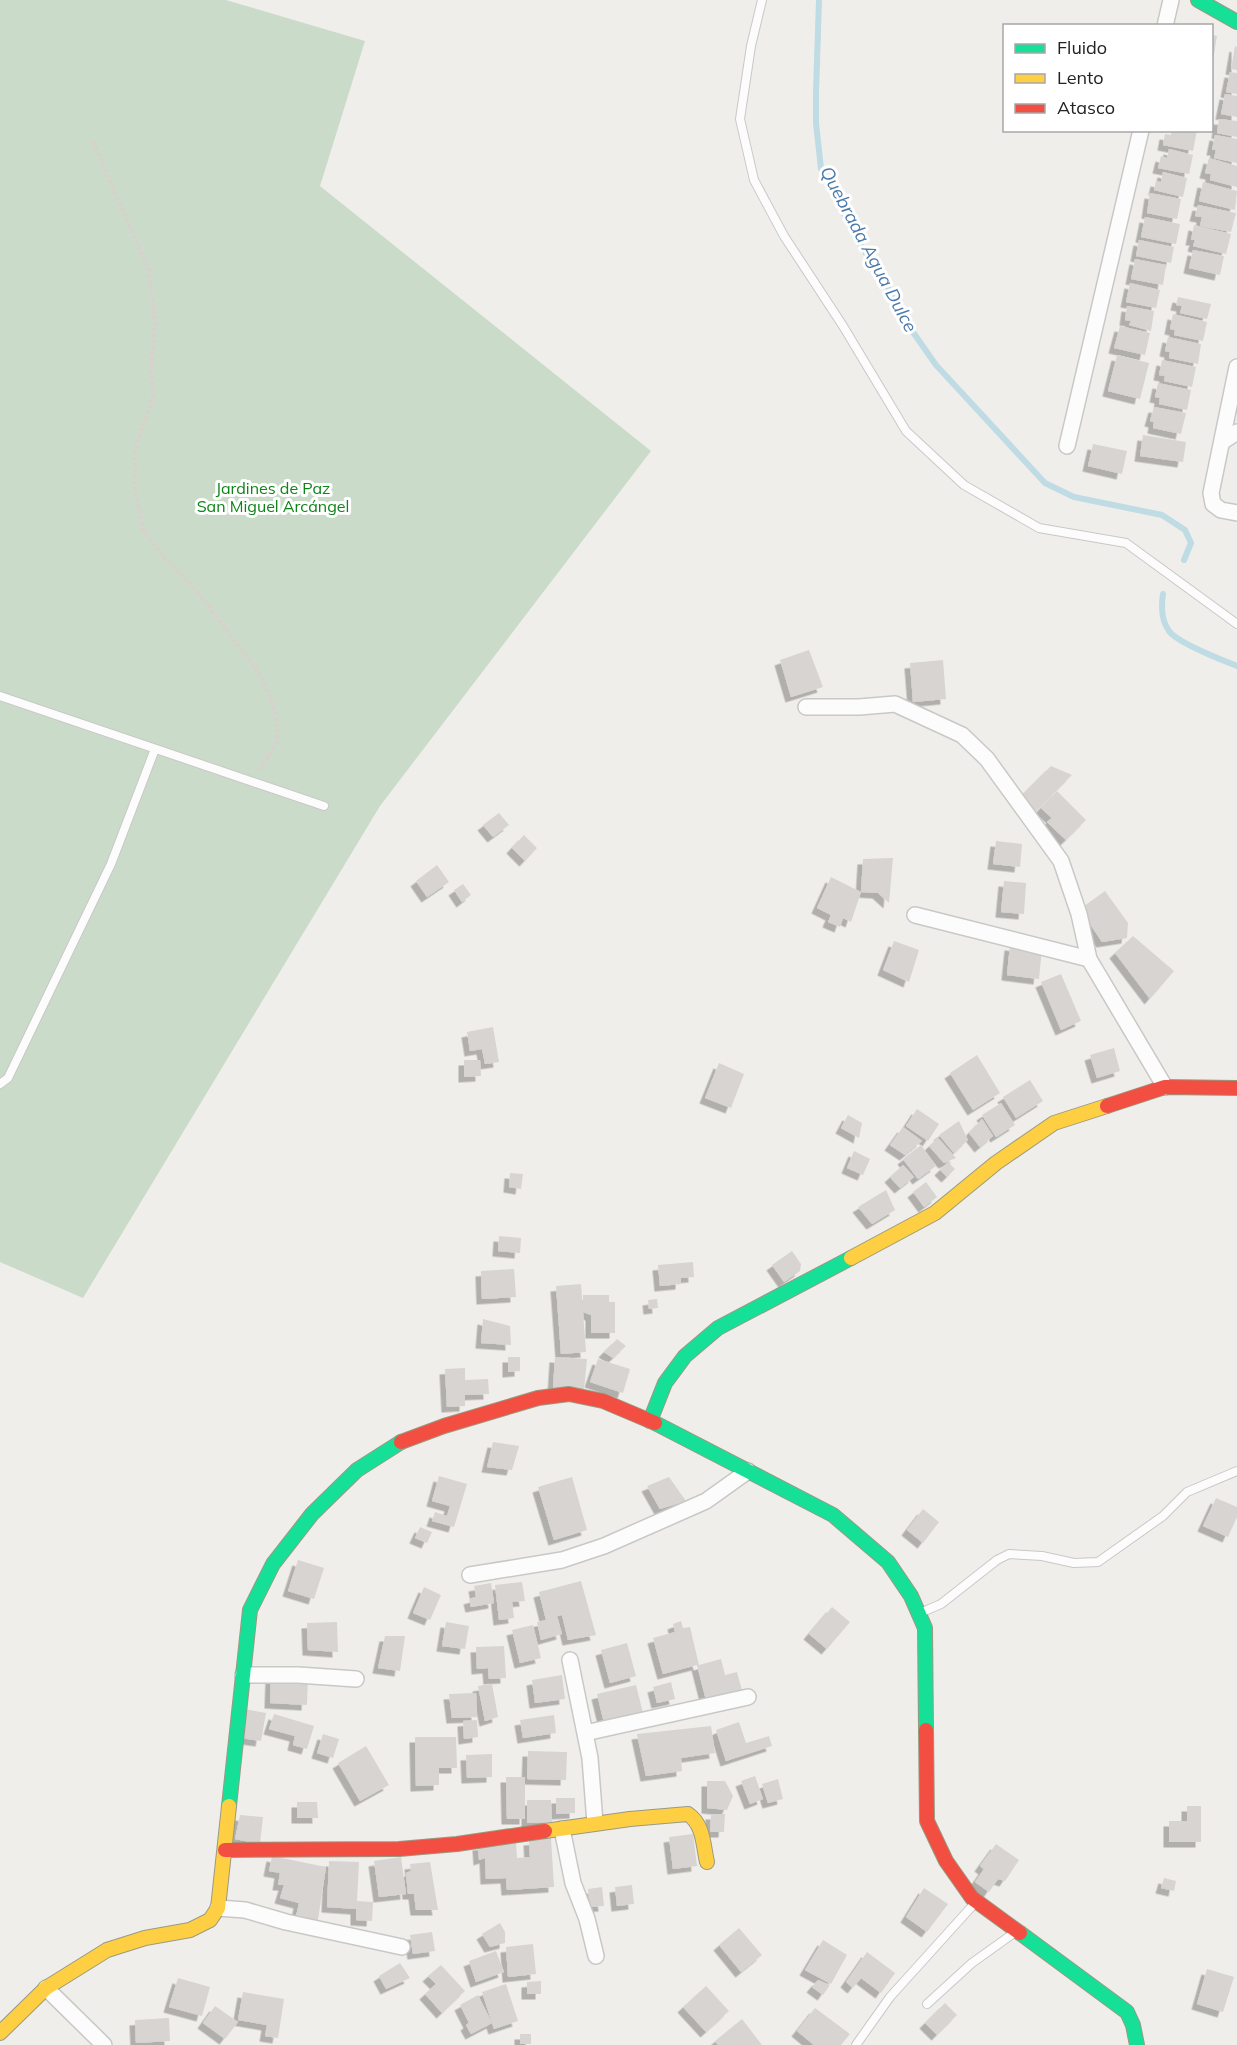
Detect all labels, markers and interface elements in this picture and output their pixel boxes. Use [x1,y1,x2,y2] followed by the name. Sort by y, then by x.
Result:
[1003,24,1213,132] legend
[1057,36,1107,59] text: Fluido
[1057,66,1104,89] text: Lento
[1057,96,1115,119] text: Atasco
[815,162,923,336] water label: Quebrada Agua Dulce
[197,478,349,516] park label: Jardines de Paz San Miguel Arcángel

